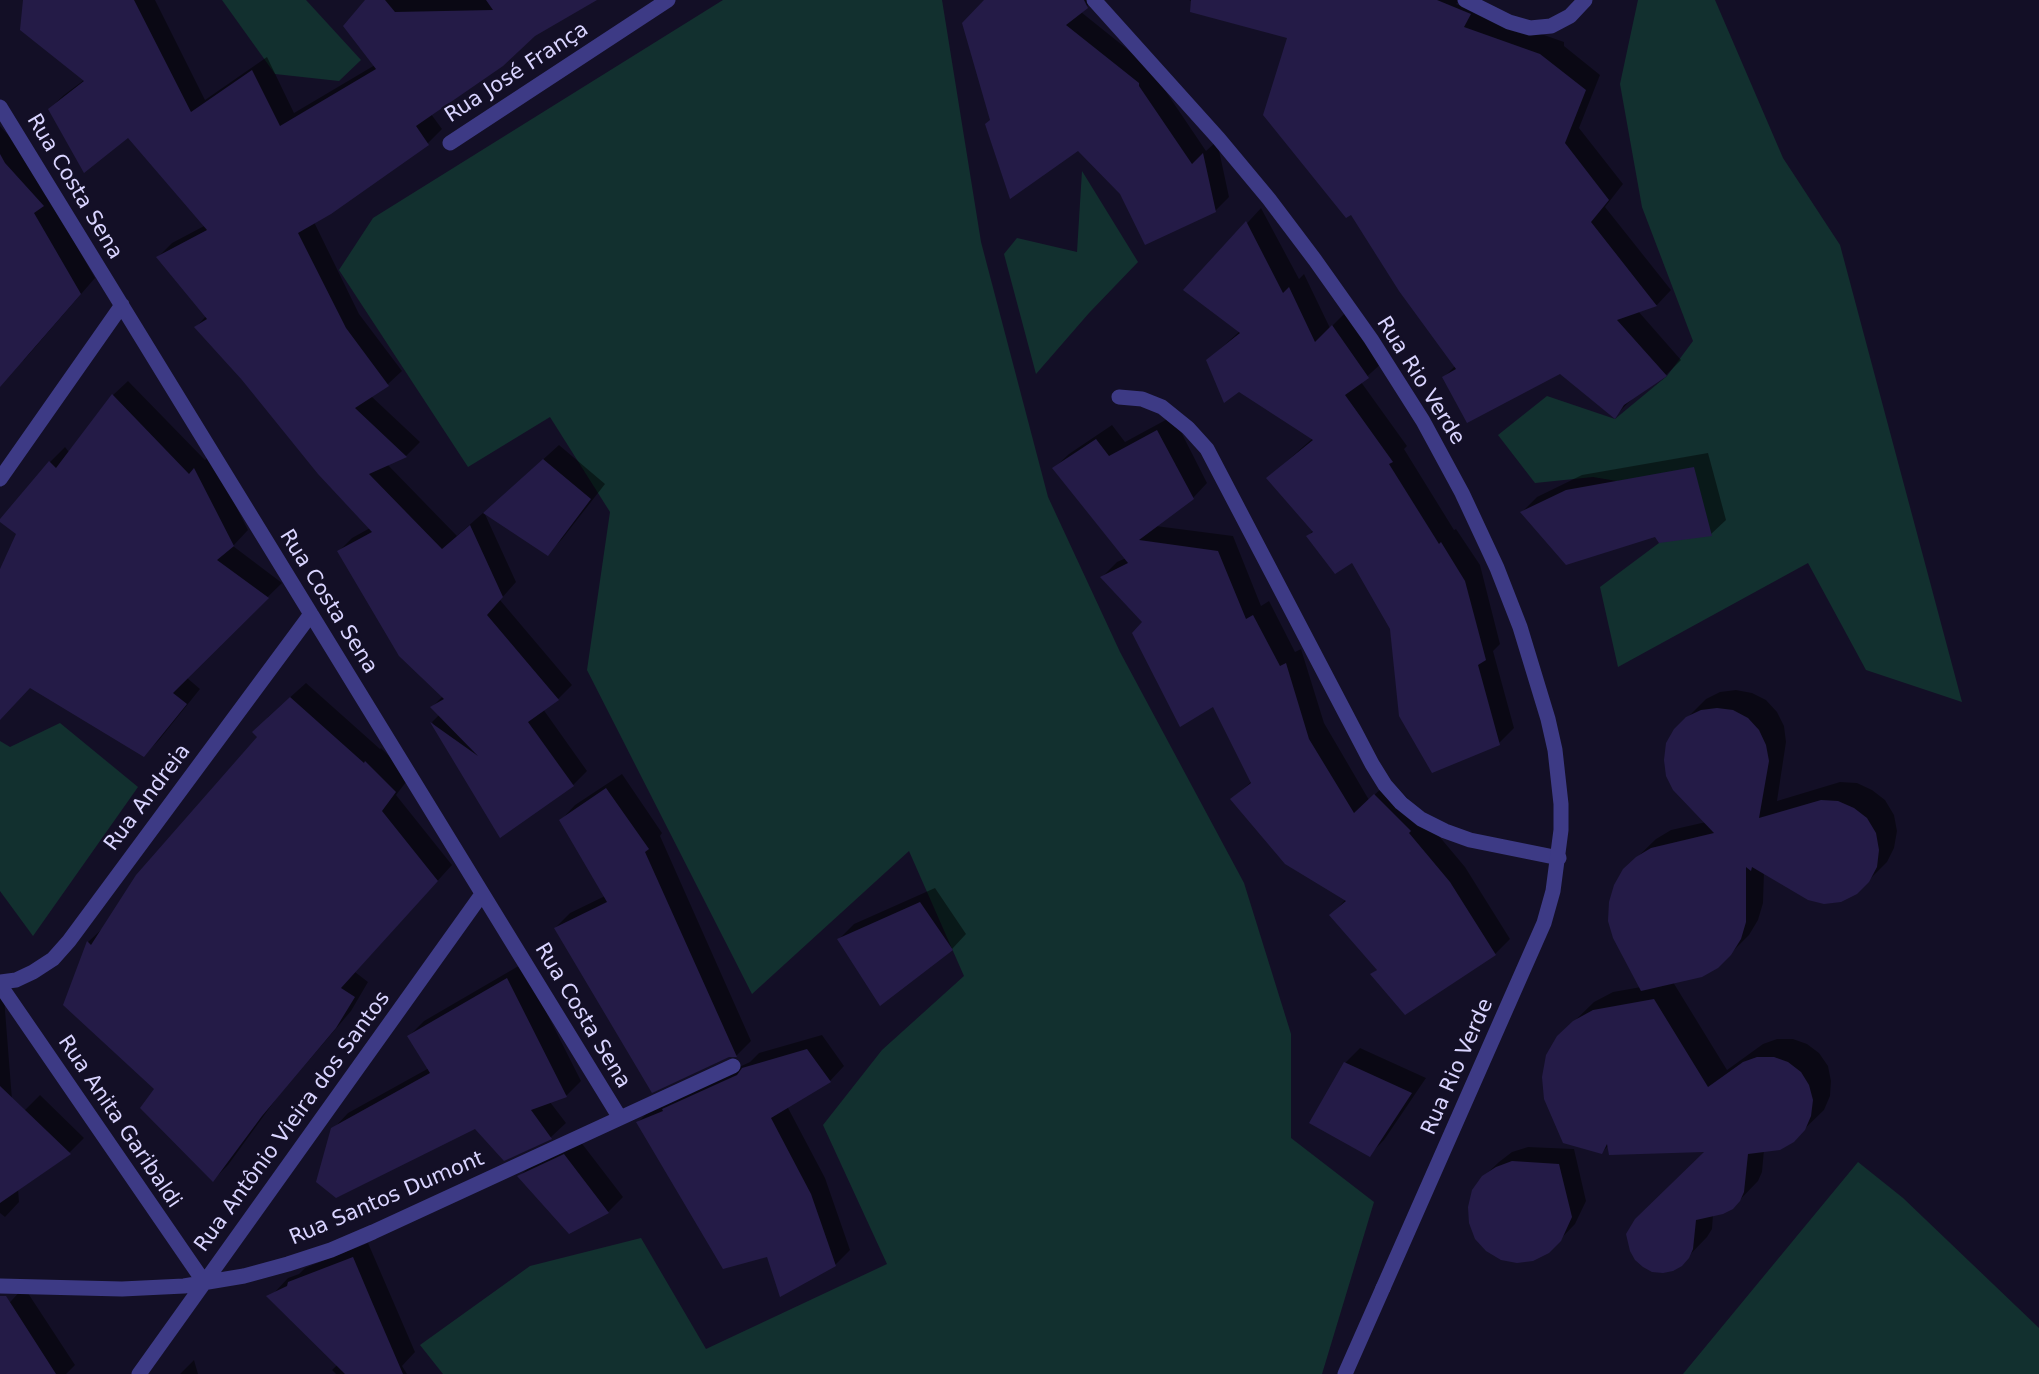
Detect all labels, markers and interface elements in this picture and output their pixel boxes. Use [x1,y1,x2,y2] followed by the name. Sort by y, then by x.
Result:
[441,17,593,129] street label: Rua José França
[21,110,127,264] street label: Rua Costa Sena
[1370,312,1470,450] street label: Rua Rio Verde
[274,525,382,679] street label: Rua Costa Sena
[100,740,196,856] street label: Rua Andreia
[529,939,635,1093] street label: Rua Costa Sena
[190,987,396,1257] street label: Rua Antônio Vieira dos Santos
[1417,995,1499,1139] street label: Rua Rio Verde
[52,1031,186,1213] street label: Rua Anita Garibaldi
[286,1147,488,1251] street label: Rua Santos Dumont

